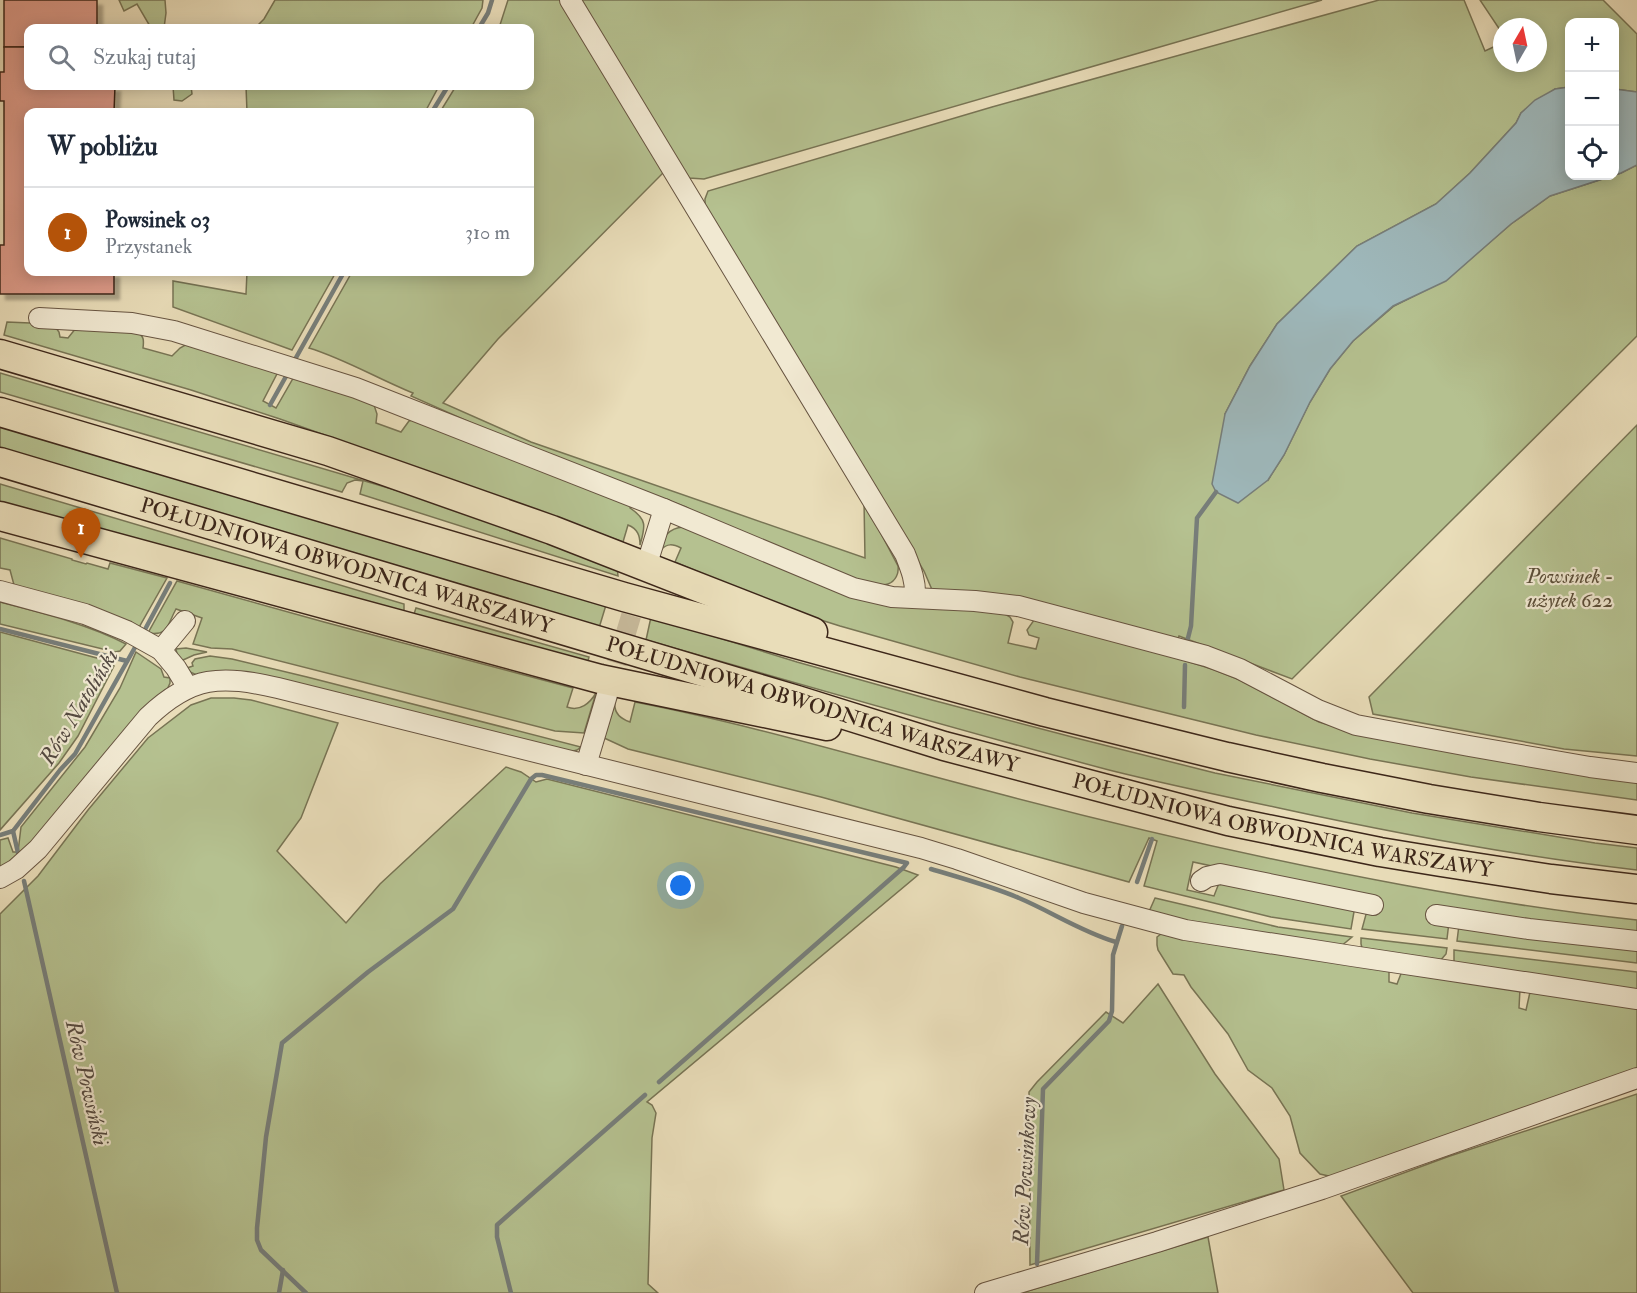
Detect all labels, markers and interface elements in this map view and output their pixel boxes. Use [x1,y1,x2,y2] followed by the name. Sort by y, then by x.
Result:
[1493,18,1547,72] north arrow
[1565,18,1619,180] map controls
[1565,18,1619,72] button: +
[24,24,534,90] search box
[45,41,78,74] icon: search
[93,43,196,71] text: Szukaj tutaj
[1565,72,1619,126] button: −
[1565,126,1619,180] button: locate
[48,131,158,163] text: W pobliżu
[105,206,210,234] text: Powsinek 03
[64,220,71,245] text: 1
[465,220,510,245] text: 310 m
[105,234,192,259] text: Przystanek
[137,491,557,640] street label: POŁUDNIOWA OBWODNICA WARSZAWY
[62,508,100,558] pin: 1
[1525,563,1614,614] park label: Powsinek - użytek 622
[603,630,1022,779] street label: POŁUDNIOWA OBWODNICA WARSZAWY
[33,644,125,771] water label: Rów Natoliński
[1069,767,1495,883] street label: POŁUDNIOWA OBWODNICA WARSZAWY
[666,871,695,900] your location
[59,1017,115,1148] water label: Rów Powsiński
[1007,1096,1043,1247] water label: Rów Powsinkowy

